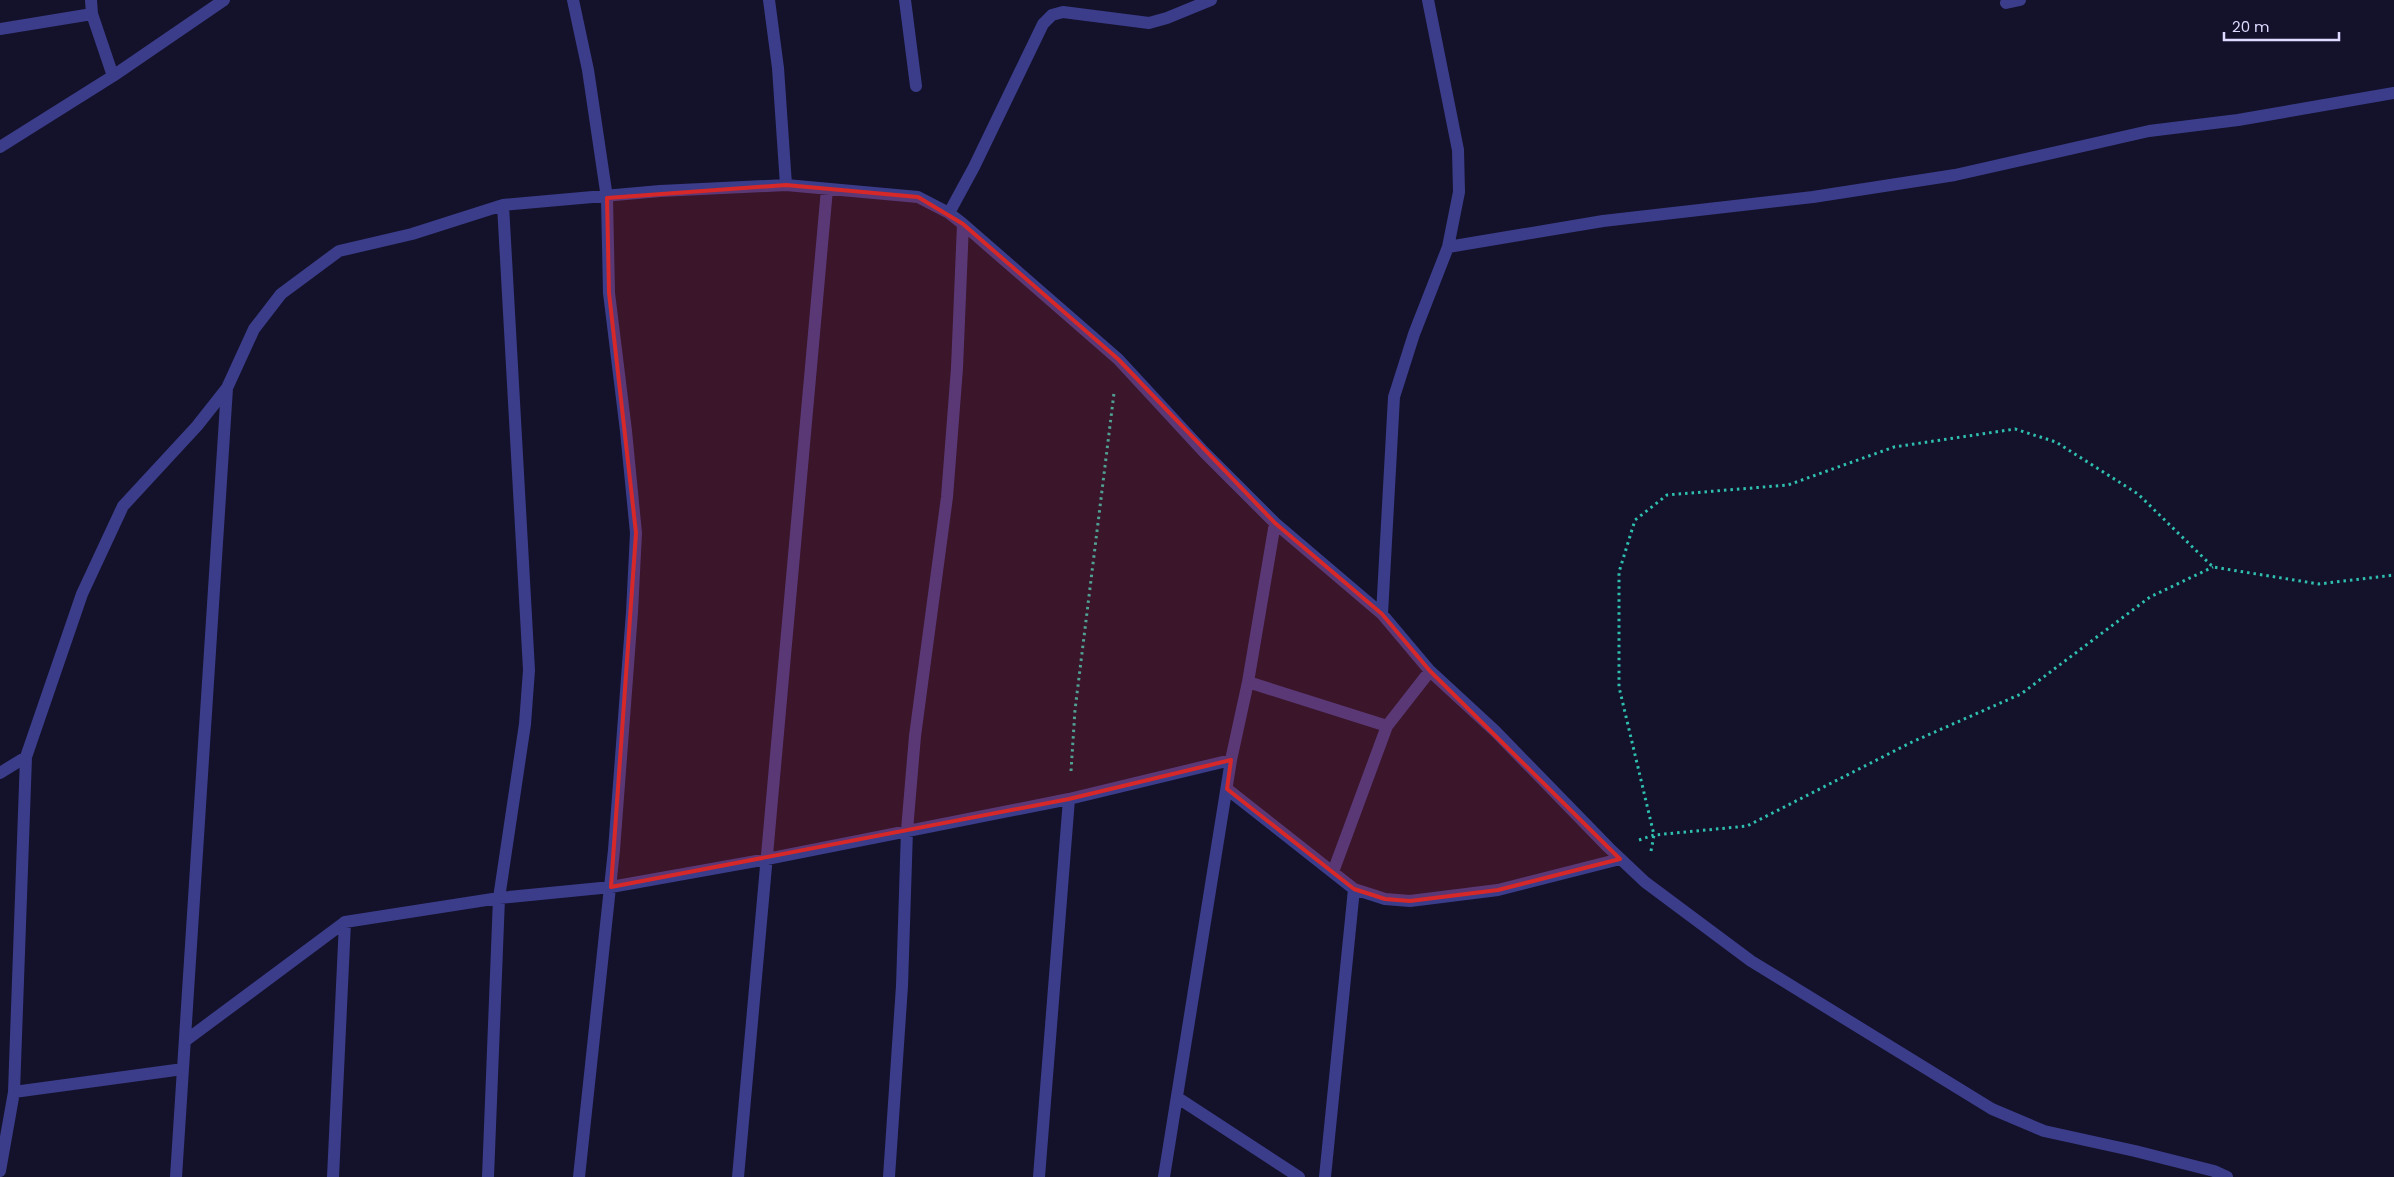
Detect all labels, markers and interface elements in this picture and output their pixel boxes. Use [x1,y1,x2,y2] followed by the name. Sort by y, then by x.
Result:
[2224,10,2339,42] scale bar
[2232,16,2270,37] text: 20 m

